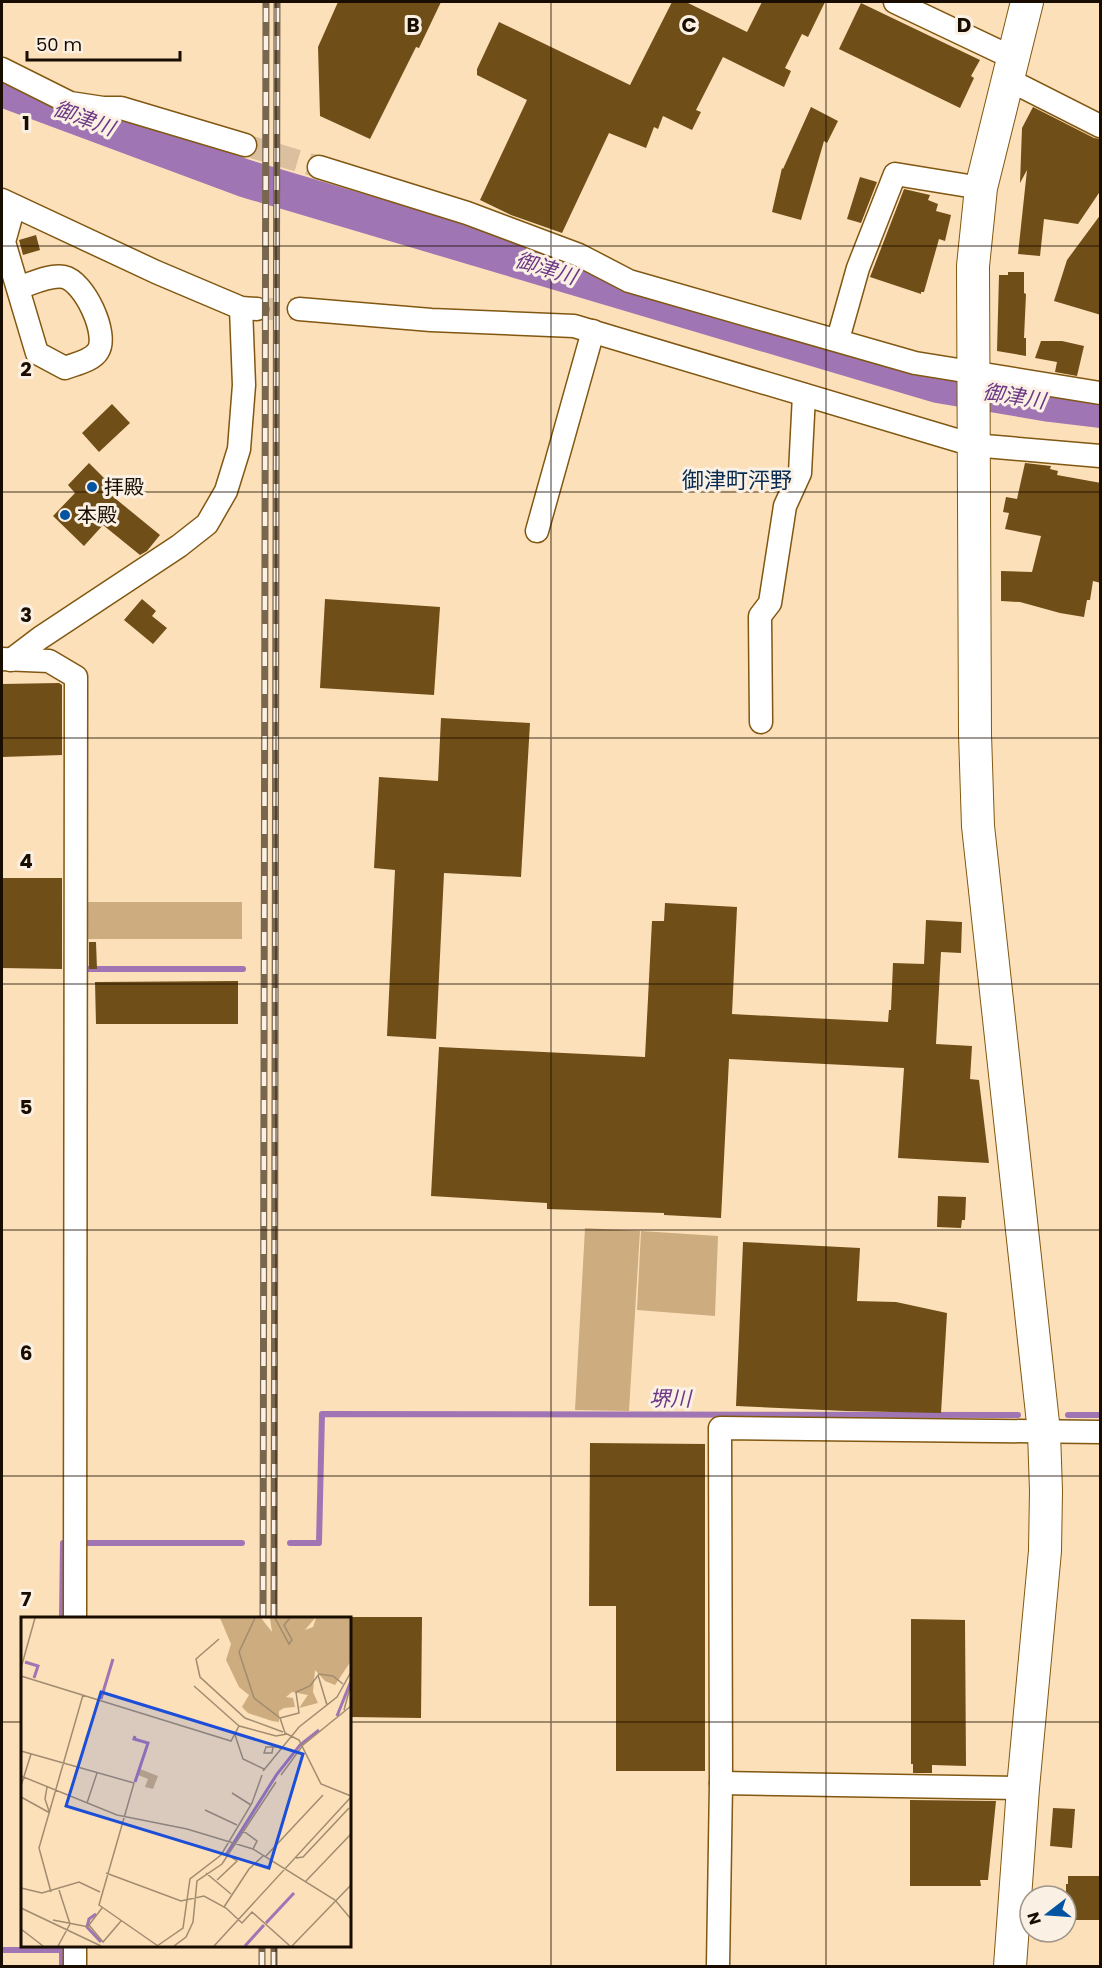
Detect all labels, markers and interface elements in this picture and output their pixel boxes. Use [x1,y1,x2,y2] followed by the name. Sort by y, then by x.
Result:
[406,11,420,39] text: B
[681,11,697,39] text: C
[957,11,971,39] text: D
[27,24,180,62] scale bar
[36,32,82,57] text: 50 m
[49,94,120,143] water label: 御津川
[22,109,30,137] text: 1
[512,245,582,292] water label: 御津川
[20,355,32,383] text: 2
[981,377,1049,416] water label: 御津川
[682,465,792,496] district label: 御津町泙野
[104,473,144,501] place label: 拝殿
[85,480,99,494] marker: 拝殿
[77,501,117,529] place label: 本殿
[58,508,72,522] marker: 本殿
[20,601,32,629] text: 3
[19,847,33,875] text: 4
[20,1093,33,1121] text: 5
[20,1339,32,1367] text: 6
[649,1384,693,1413] water label: 堺川
[21,1585,32,1613] text: 7
[21,1617,351,1947] inset map
[1018,1884,1078,1944] north arrow
[1021,1909,1047,1927] text: N

